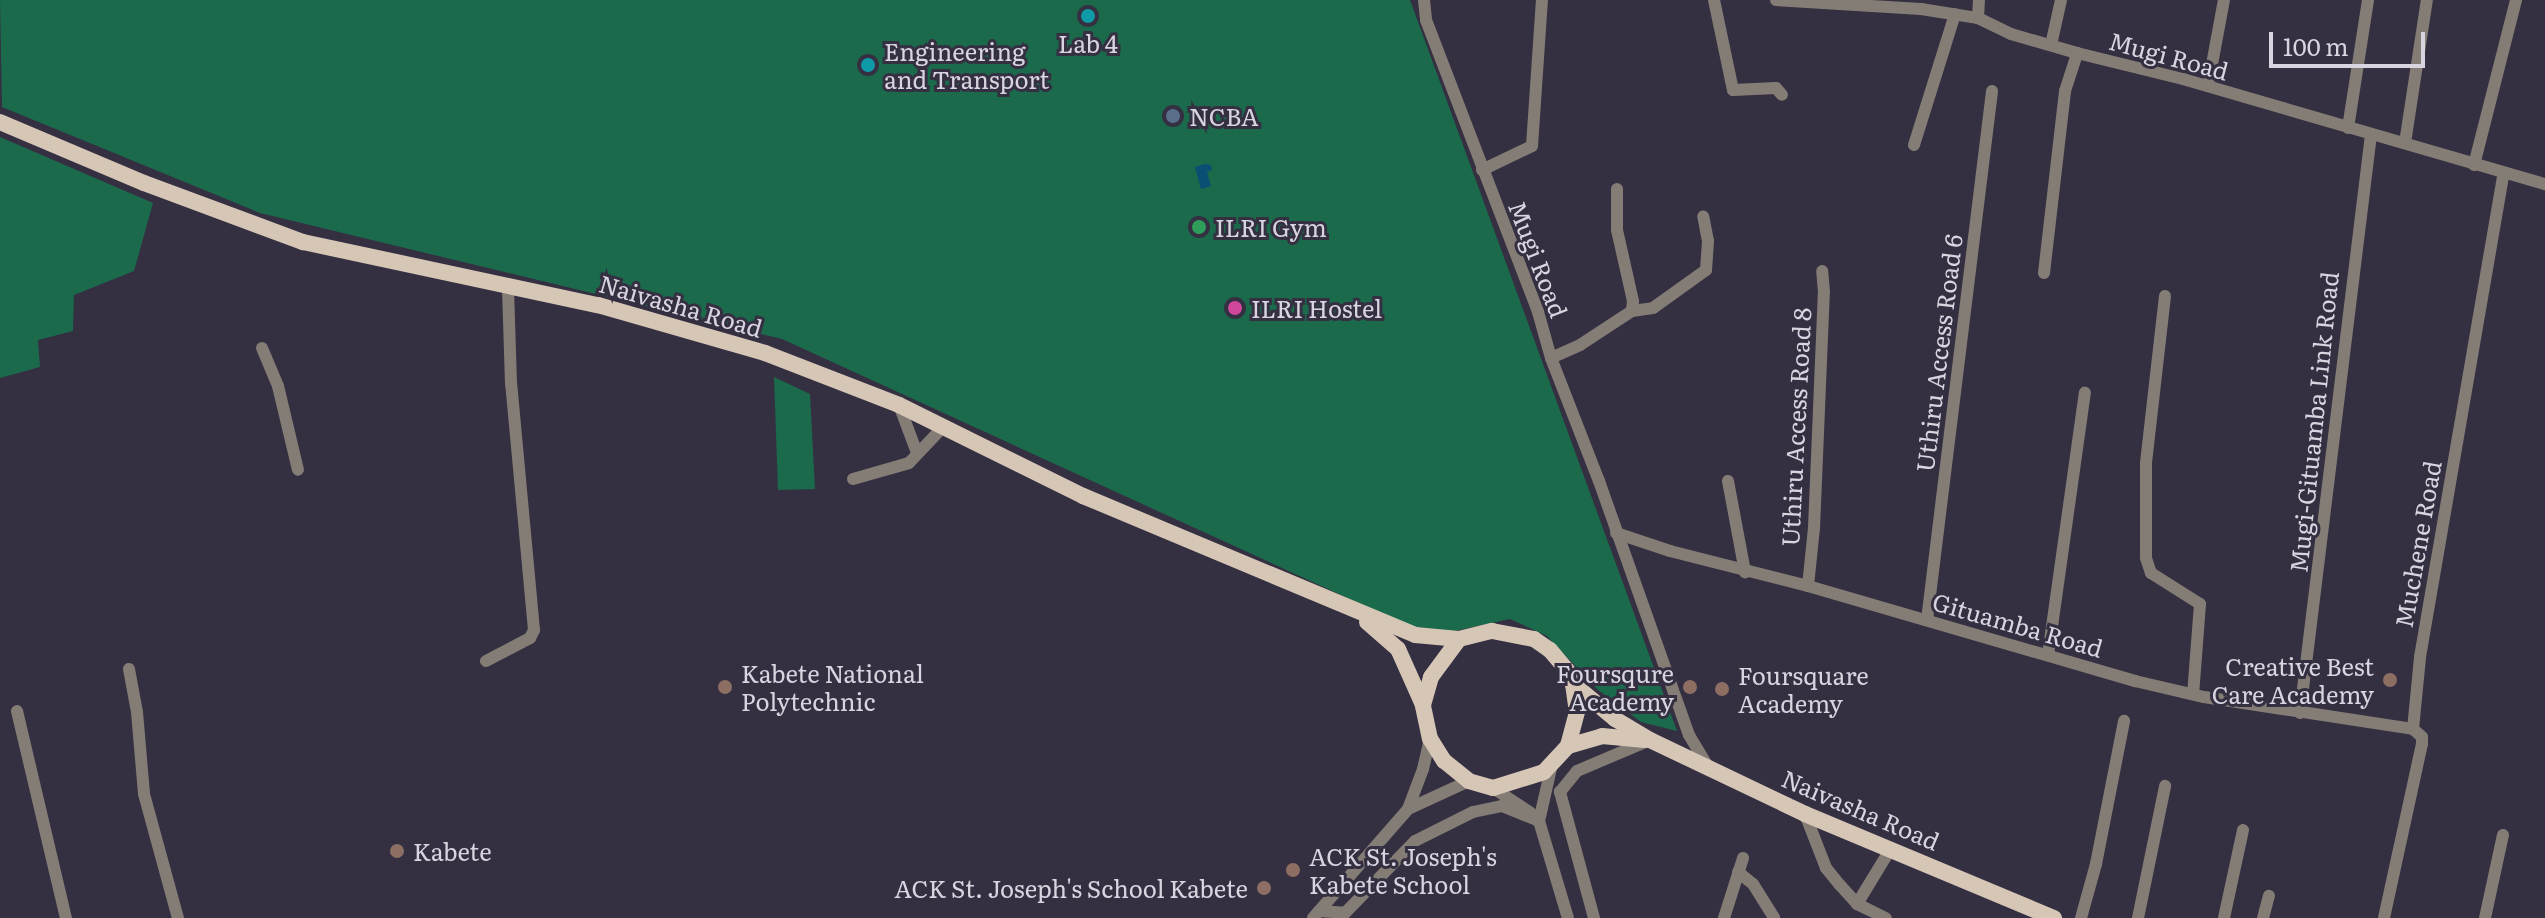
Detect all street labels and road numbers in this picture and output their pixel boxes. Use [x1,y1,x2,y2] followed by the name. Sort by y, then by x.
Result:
[2106,25,2232,85] street label: Mugi Road
[1504,197,1574,321] street label: Mugi Road
[1909,233,1967,473] street label: Uthiru Access Road 6
[596,268,766,342] street label: Naivasha Road
[2283,270,2343,574] street label: Mugi-Gituamba Link Road
[1774,307,1816,547] street label: Uthiru Access Road 8
[2388,458,2446,630] street label: Muchene Road
[1930,586,2106,662] street label: Gituamba Road
[1778,763,1944,855] street label: Naivasha Road

